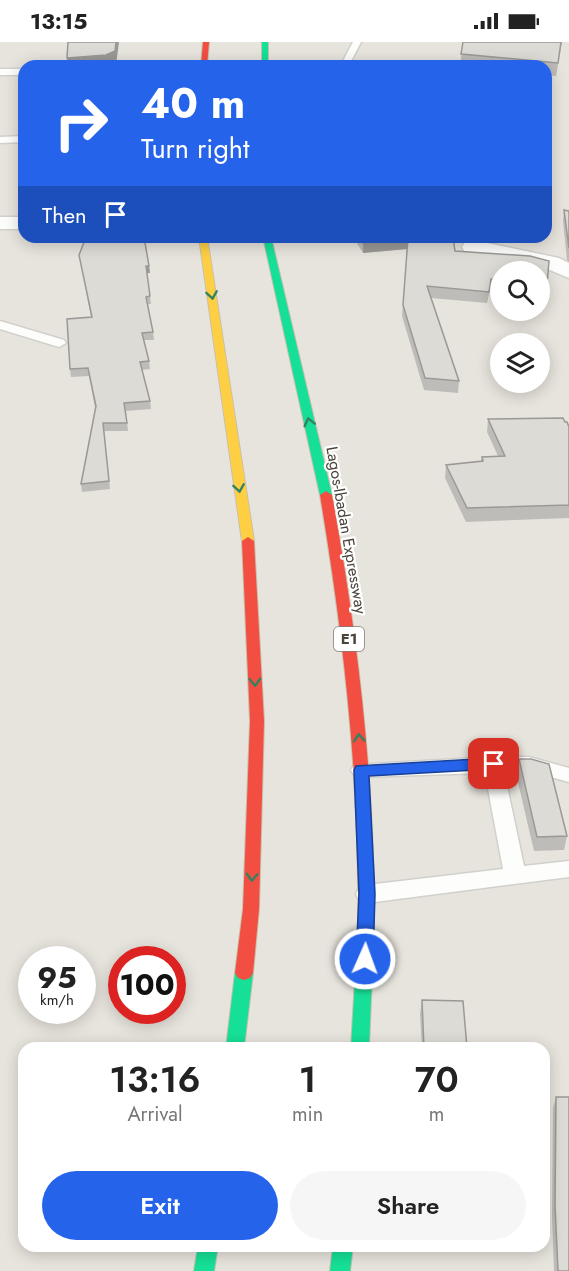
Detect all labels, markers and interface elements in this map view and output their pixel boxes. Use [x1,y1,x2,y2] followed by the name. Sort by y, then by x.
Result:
[30,5,87,37] text: 13:15
[141,73,245,134] text: 40 m
[42,84,120,162] icon: right
[141,129,249,168] text: Turn right
[99,198,132,231] icon: arrive
[42,199,87,231] text: Then
[490,261,550,393] map controls
[490,261,550,321] button: search
[205,289,218,299] one-way arrow
[490,333,550,393] button: layers
[304,417,317,427] one-way arrow
[320,444,373,617] street label: Lagos-Ibadan Expressway
[233,483,245,493] one-way arrow
[334,627,364,651] road number: E1
[249,677,262,686] one-way arrow
[352,734,365,743] one-way arrow
[468,738,519,789] pin
[477,747,510,780] icon: arrive
[246,872,258,881] one-way arrow
[333,927,397,991] position arrow
[108,946,186,1024] speed limit sign: 100
[37,956,77,999] text: 95
[40,989,74,1011] text: km/h
[109,1053,201,1105] text: 13:16
[299,1053,316,1105] text: 1
[415,1053,459,1105] text: 70
[127,1100,183,1129] text: Arrival
[292,1100,323,1129] text: min
[429,1100,444,1129] text: m
[42,1171,278,1240] button: Exit
[290,1171,526,1240] button: Share

